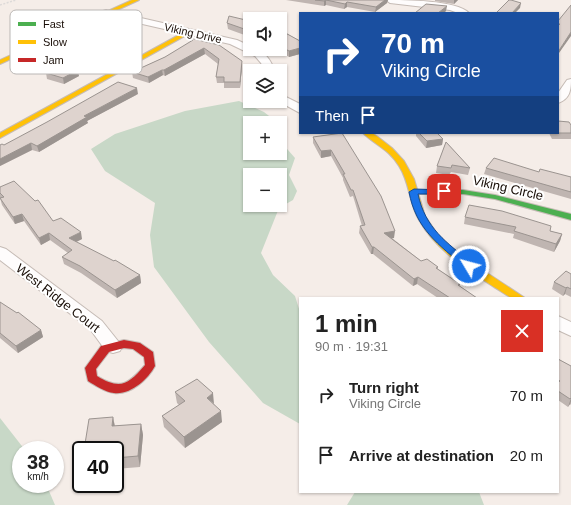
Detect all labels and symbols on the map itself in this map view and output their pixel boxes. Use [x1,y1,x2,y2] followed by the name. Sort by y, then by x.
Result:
[10,10,142,74] legend
[43,18,64,30] text: Fast
[163,21,223,45] street label: Viking Drive
[43,36,67,48] text: Slow
[43,54,64,66] text: Jam
[471,173,545,203] street label: Viking Circle
[427,174,461,208] pin
[448,245,490,287] position arrow
[13,261,103,336] street label: West Ridge Court
[72,441,124,493] speed limit sign: 40

